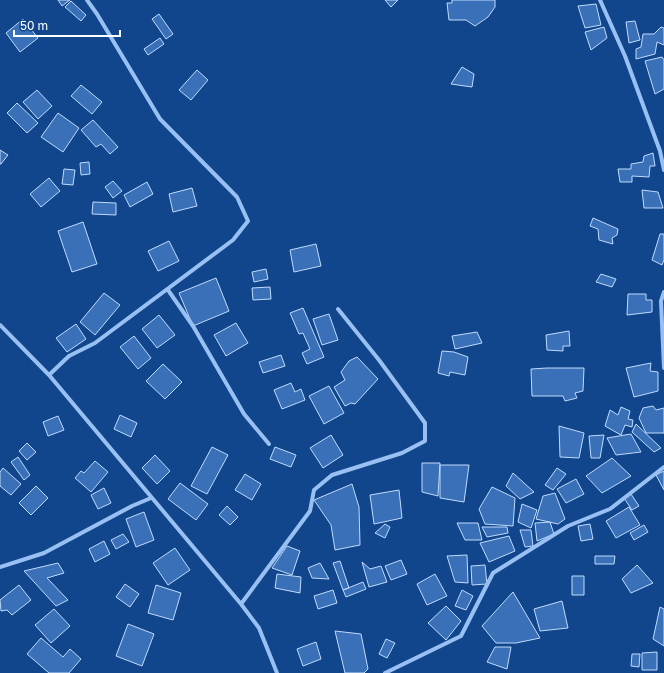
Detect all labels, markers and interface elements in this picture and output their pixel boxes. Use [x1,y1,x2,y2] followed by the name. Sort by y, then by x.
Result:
[14,12,120,38] scale bar
[20,18,48,33] text: 50 m

